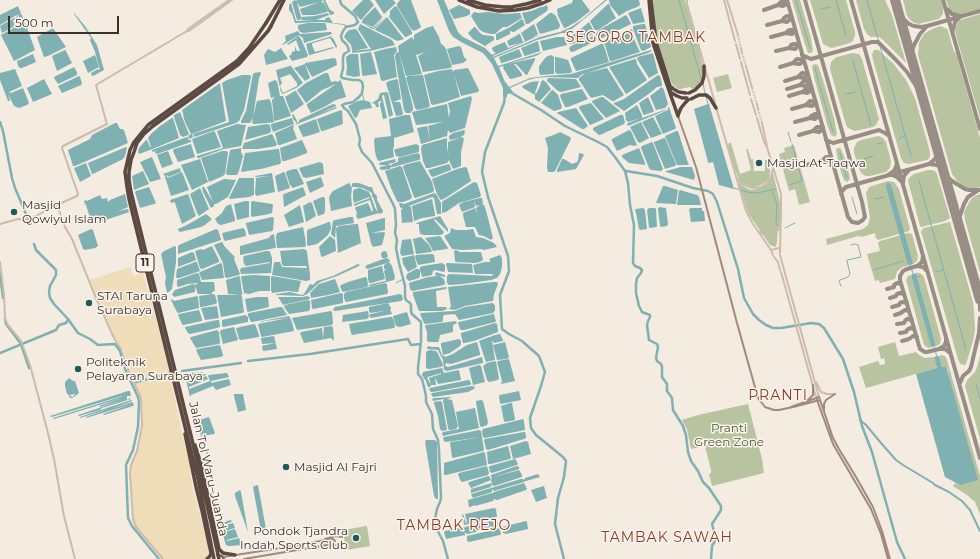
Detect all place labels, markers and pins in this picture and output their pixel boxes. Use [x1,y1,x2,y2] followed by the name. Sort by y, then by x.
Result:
[767,156,866,170] place label: Masjid At-Taqwa
[754,158,764,168] marker: Masjid At-Taqwa
[22,198,107,226] place label: Masjid Qowiyul Islam
[9,207,19,217] marker: Masjid Qowiyul Islam
[97,289,168,317] place label: STAI Taruna Surabaya
[84,298,94,308] marker: STAI Taruna Surabaya
[86,355,203,383] place label: Politeknik Pelayaran Surabaya
[73,364,83,374] marker: Politeknik Pelayaran Surabaya
[294,460,377,474] place label: Masjid Al Fajri
[281,462,291,472] marker: Masjid Al Fajri
[240,524,348,552] place label: Pondok Tjandra Indah Sports Club
[351,533,361,543] marker: Pondok Tjandra Indah Sports Club

